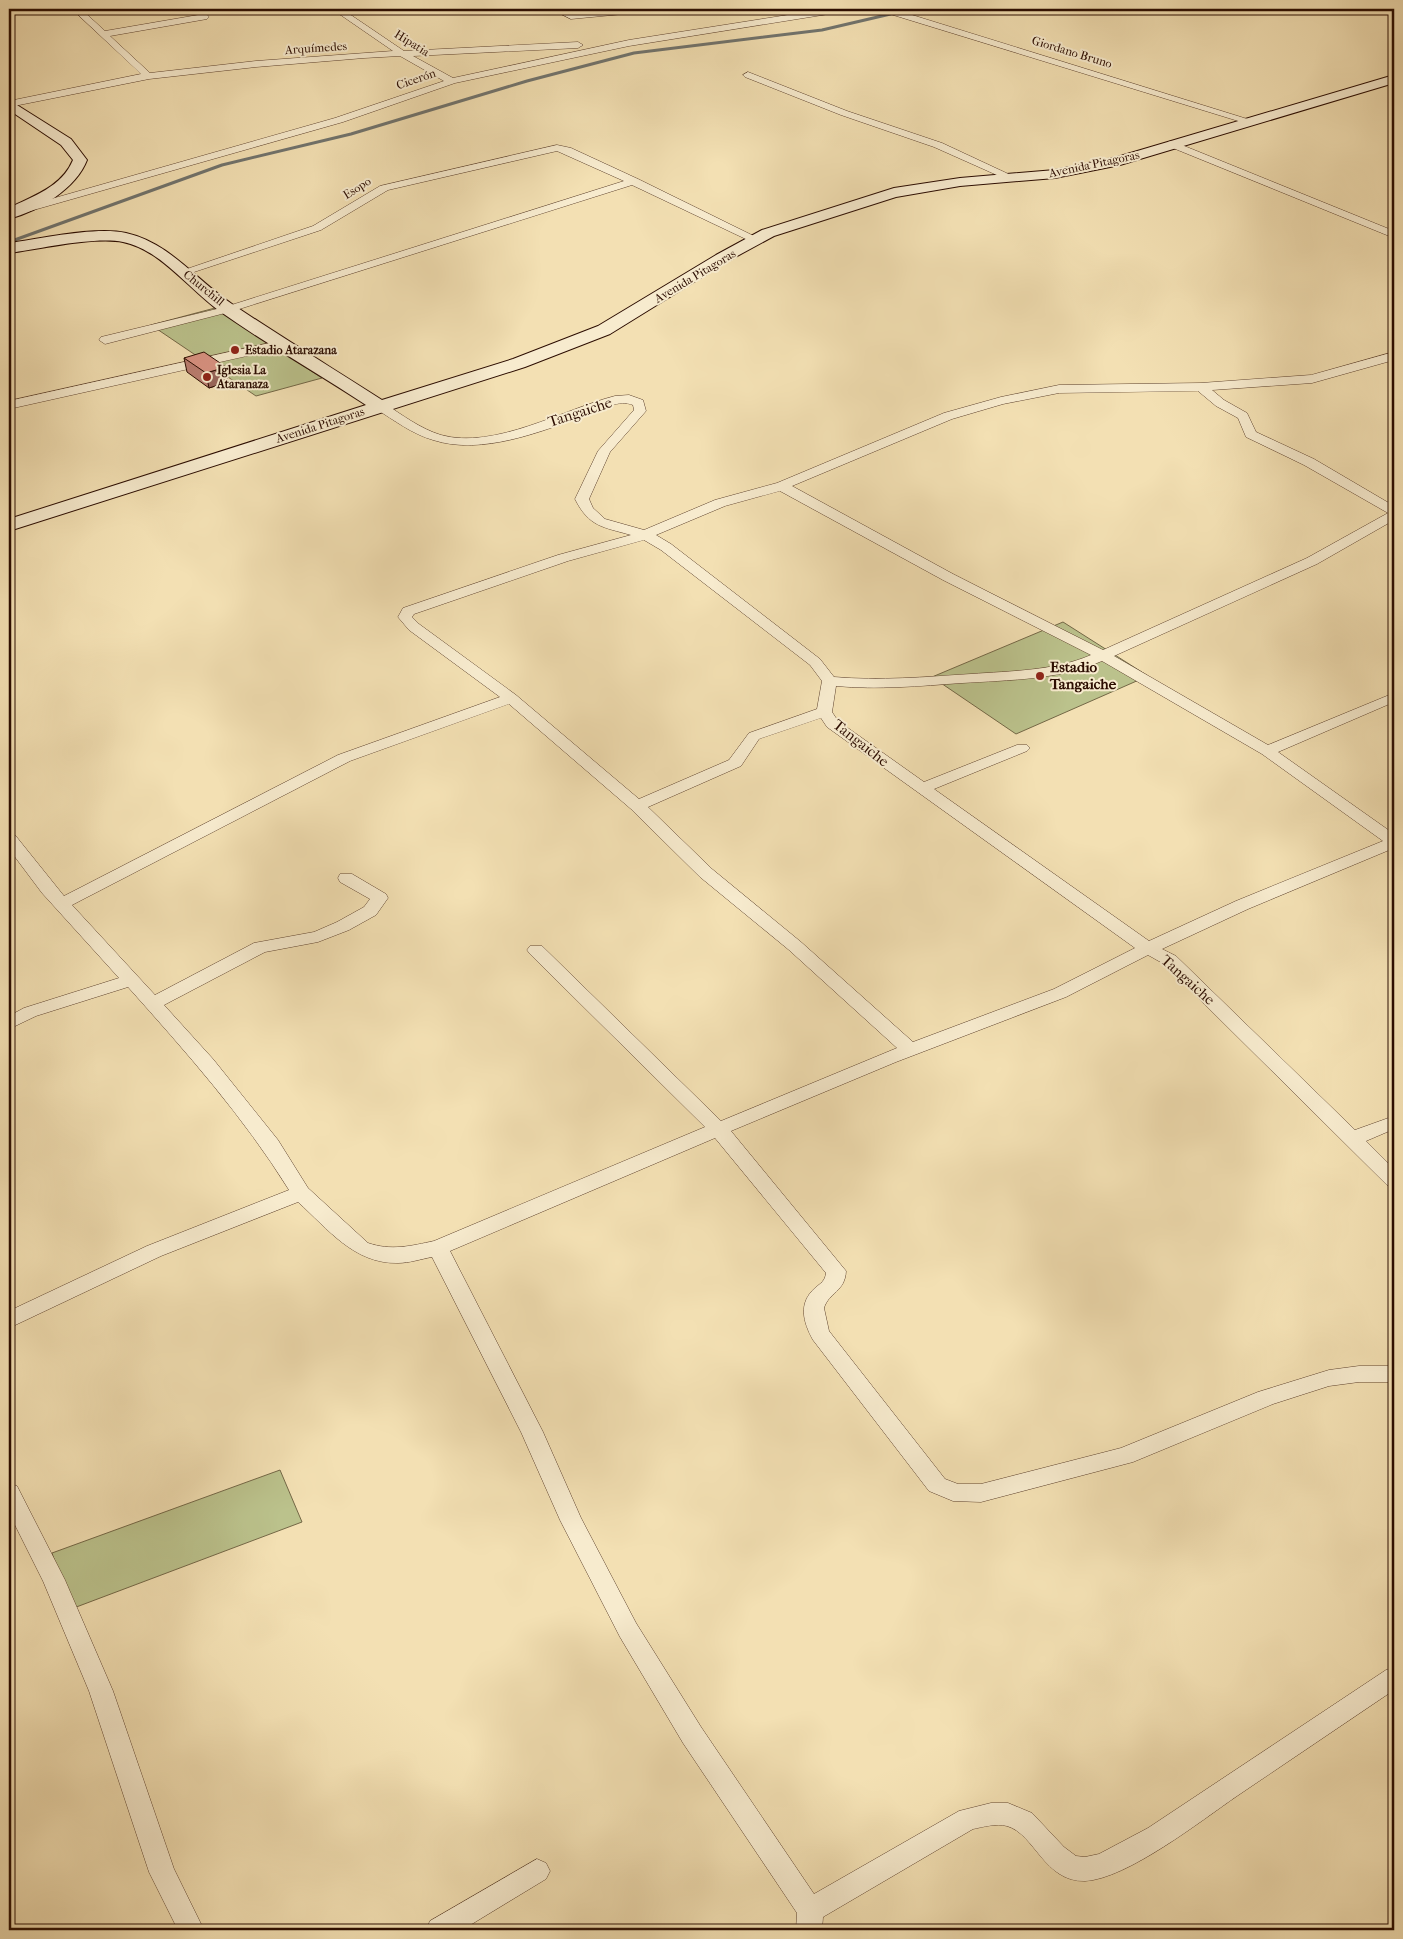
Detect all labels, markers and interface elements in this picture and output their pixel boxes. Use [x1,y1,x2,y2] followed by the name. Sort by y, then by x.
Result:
[392,27,432,59] street label: Hipatia
[1030,33,1114,71] street label: Giordano Bruno
[284,39,348,57] street label: Arquímedes
[394,66,438,92] street label: Cicerón
[1046,147,1141,181] street label: Avenida Pitagoras
[340,174,374,202] street label: Esopo
[651,246,739,306] street label: Avenida Pitagoras
[181,267,228,309] street label: Churchill
[245,343,337,357] place label: Estadio Atarazana
[229,344,241,356] marker: Estadio Atarazana
[216,363,269,391] place label: Iglesia La Ataranaza
[201,371,213,383] marker: Iglesia La Ataranaza
[546,393,615,431] street label: Tangaiche
[273,404,367,446] street label: Avenida Pitagoras
[1049,658,1117,693] place label: Estadio Tangaiche
[1034,670,1046,682] marker: Estadio Tangaiche
[829,716,893,771] street label: Tangaiche
[1157,951,1219,1009] street label: Tangaiche

